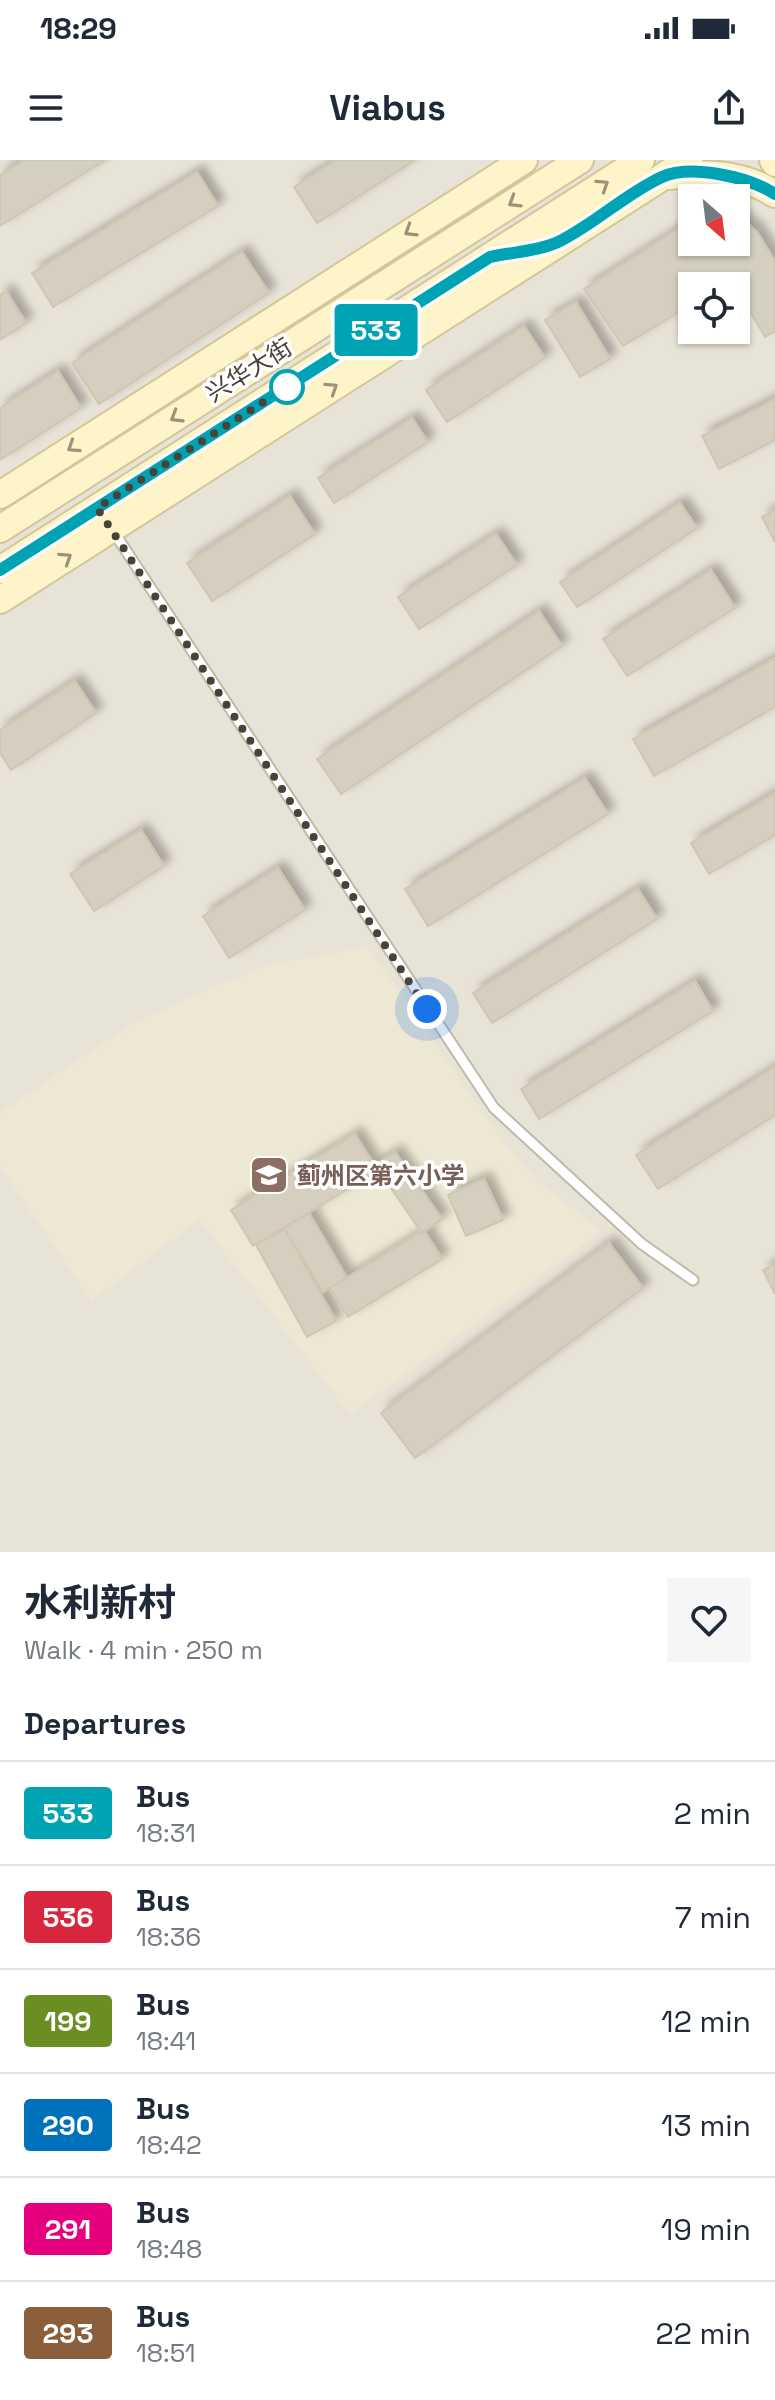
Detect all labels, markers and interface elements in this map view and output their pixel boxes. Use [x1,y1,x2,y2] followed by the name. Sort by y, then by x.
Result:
[40,9,117,48] text: 18:29
[329,85,446,131] text: Viabus
[24,86,68,130] icon: menu
[707,86,751,130] icon: share
[594,179,608,194] one-way arrow
[678,184,750,256] north arrow
[678,184,750,344] map controls
[508,192,523,207] one-way arrow
[404,222,419,237] one-way arrow
[678,272,750,344] button: locate
[330,304,422,356] line badge: 533
[351,312,401,348] text: 533
[200,331,298,409] street label: 兴华大街
[270,370,304,404] unlabelled marker
[323,382,338,397] one-way arrow
[171,407,185,422] one-way arrow
[68,438,82,453] one-way arrow
[57,553,71,568] one-way arrow
[407,989,447,1029] your location
[248,1154,290,1196] school or university icon: 蓟州区第六小学
[297,1160,465,1191] place label: 蓟州区第六小学
[667,1578,751,1662] button: heart
[24,1579,176,1627] text: 水利新村
[24,1633,263,1667] text: Walk · 4 min · 250 m
[24,1704,186,1743] text: Departures
[136,1777,190,1816] text: Bus
[674,1794,751,1833] text: 2 min
[43,1795,93,1831] text: 533
[136,1816,196,1850] text: 18:31
[136,1881,190,1920] text: Bus
[675,1898,751,1937] text: 7 min
[42,1899,94,1935] text: 536
[136,1920,201,1954] text: 18:36
[136,1985,190,2024] text: Bus
[661,2002,751,2041] text: 12 min
[44,2003,92,2039] text: 199
[136,2024,196,2058] text: 18:41
[136,2089,190,2128] text: Bus
[661,2106,751,2145] text: 13 min
[42,2107,94,2143] text: 290
[136,2128,202,2162] text: 18:42
[136,2193,190,2232] text: Bus
[661,2210,751,2249] text: 19 min
[45,2211,91,2247] text: 291
[136,2232,202,2266] text: 18:48
[136,2297,190,2336] text: Bus
[656,2314,751,2353] text: 22 min
[43,2315,93,2351] text: 293
[136,2336,196,2370] text: 18:51

